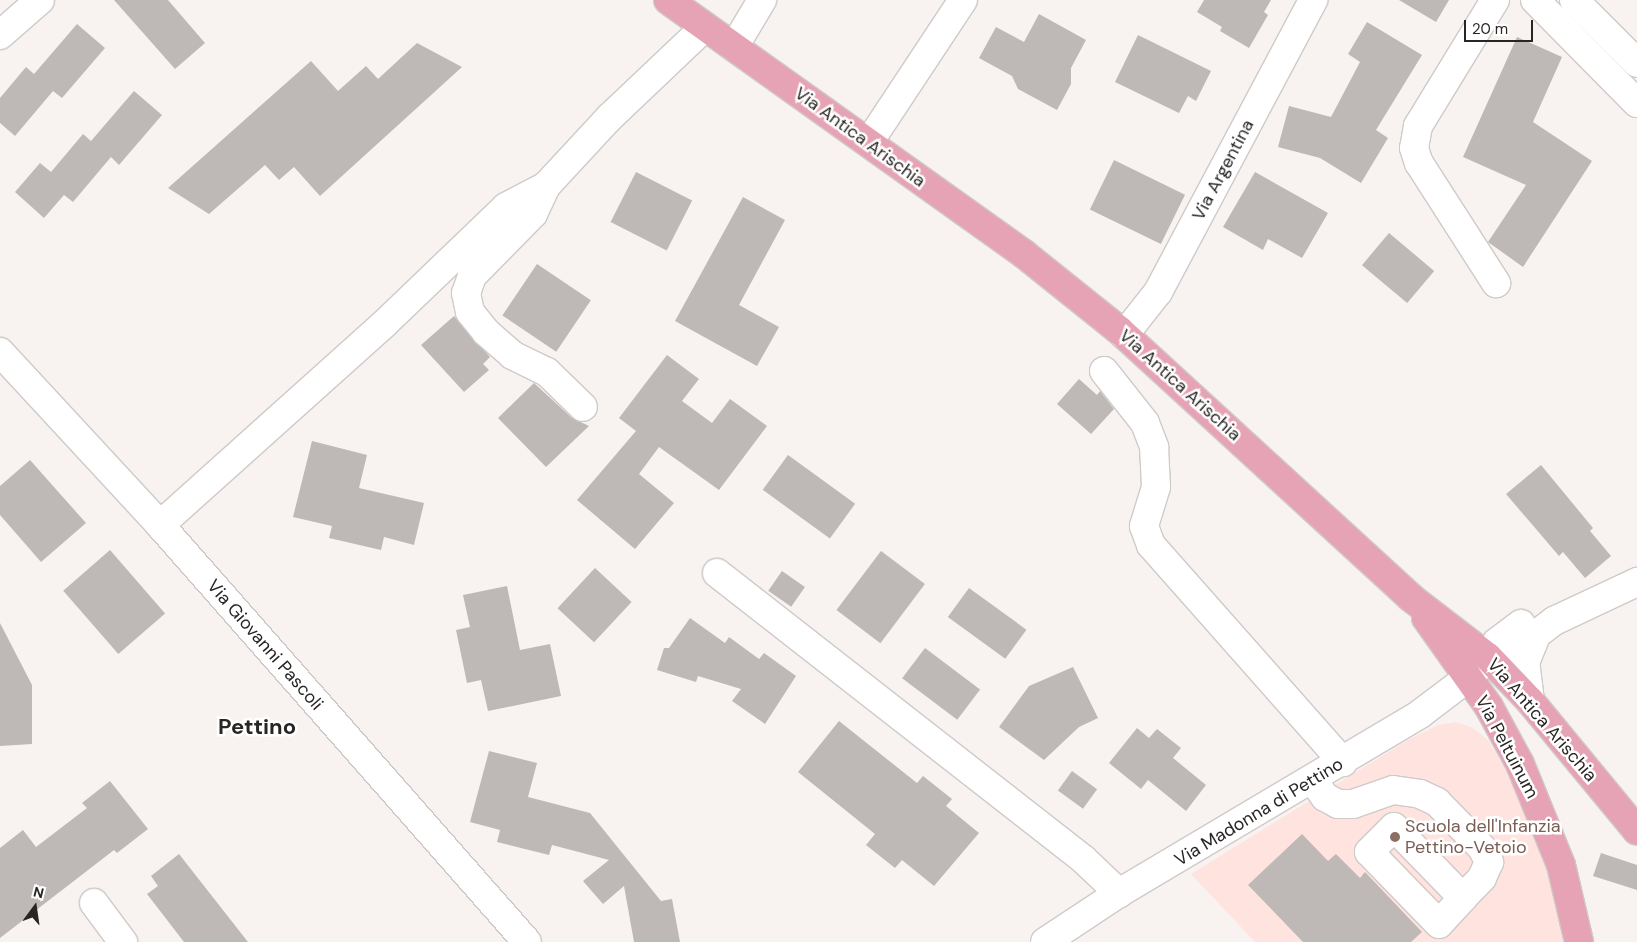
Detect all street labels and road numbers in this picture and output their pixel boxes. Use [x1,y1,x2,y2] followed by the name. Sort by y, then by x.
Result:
[790,82,930,192] street label: Via Antica Arischia
[1187,116,1259,224] street label: Via Argentina
[1115,325,1245,445] street label: Via Antica Arischia
[202,575,328,715] street label: Via Giovanni Pascoli
[1483,654,1601,786] street label: Via Antica Arischia
[1471,692,1543,802] street label: Via Peltuinum
[1171,753,1347,871] street label: Via Madonna di Pettino

